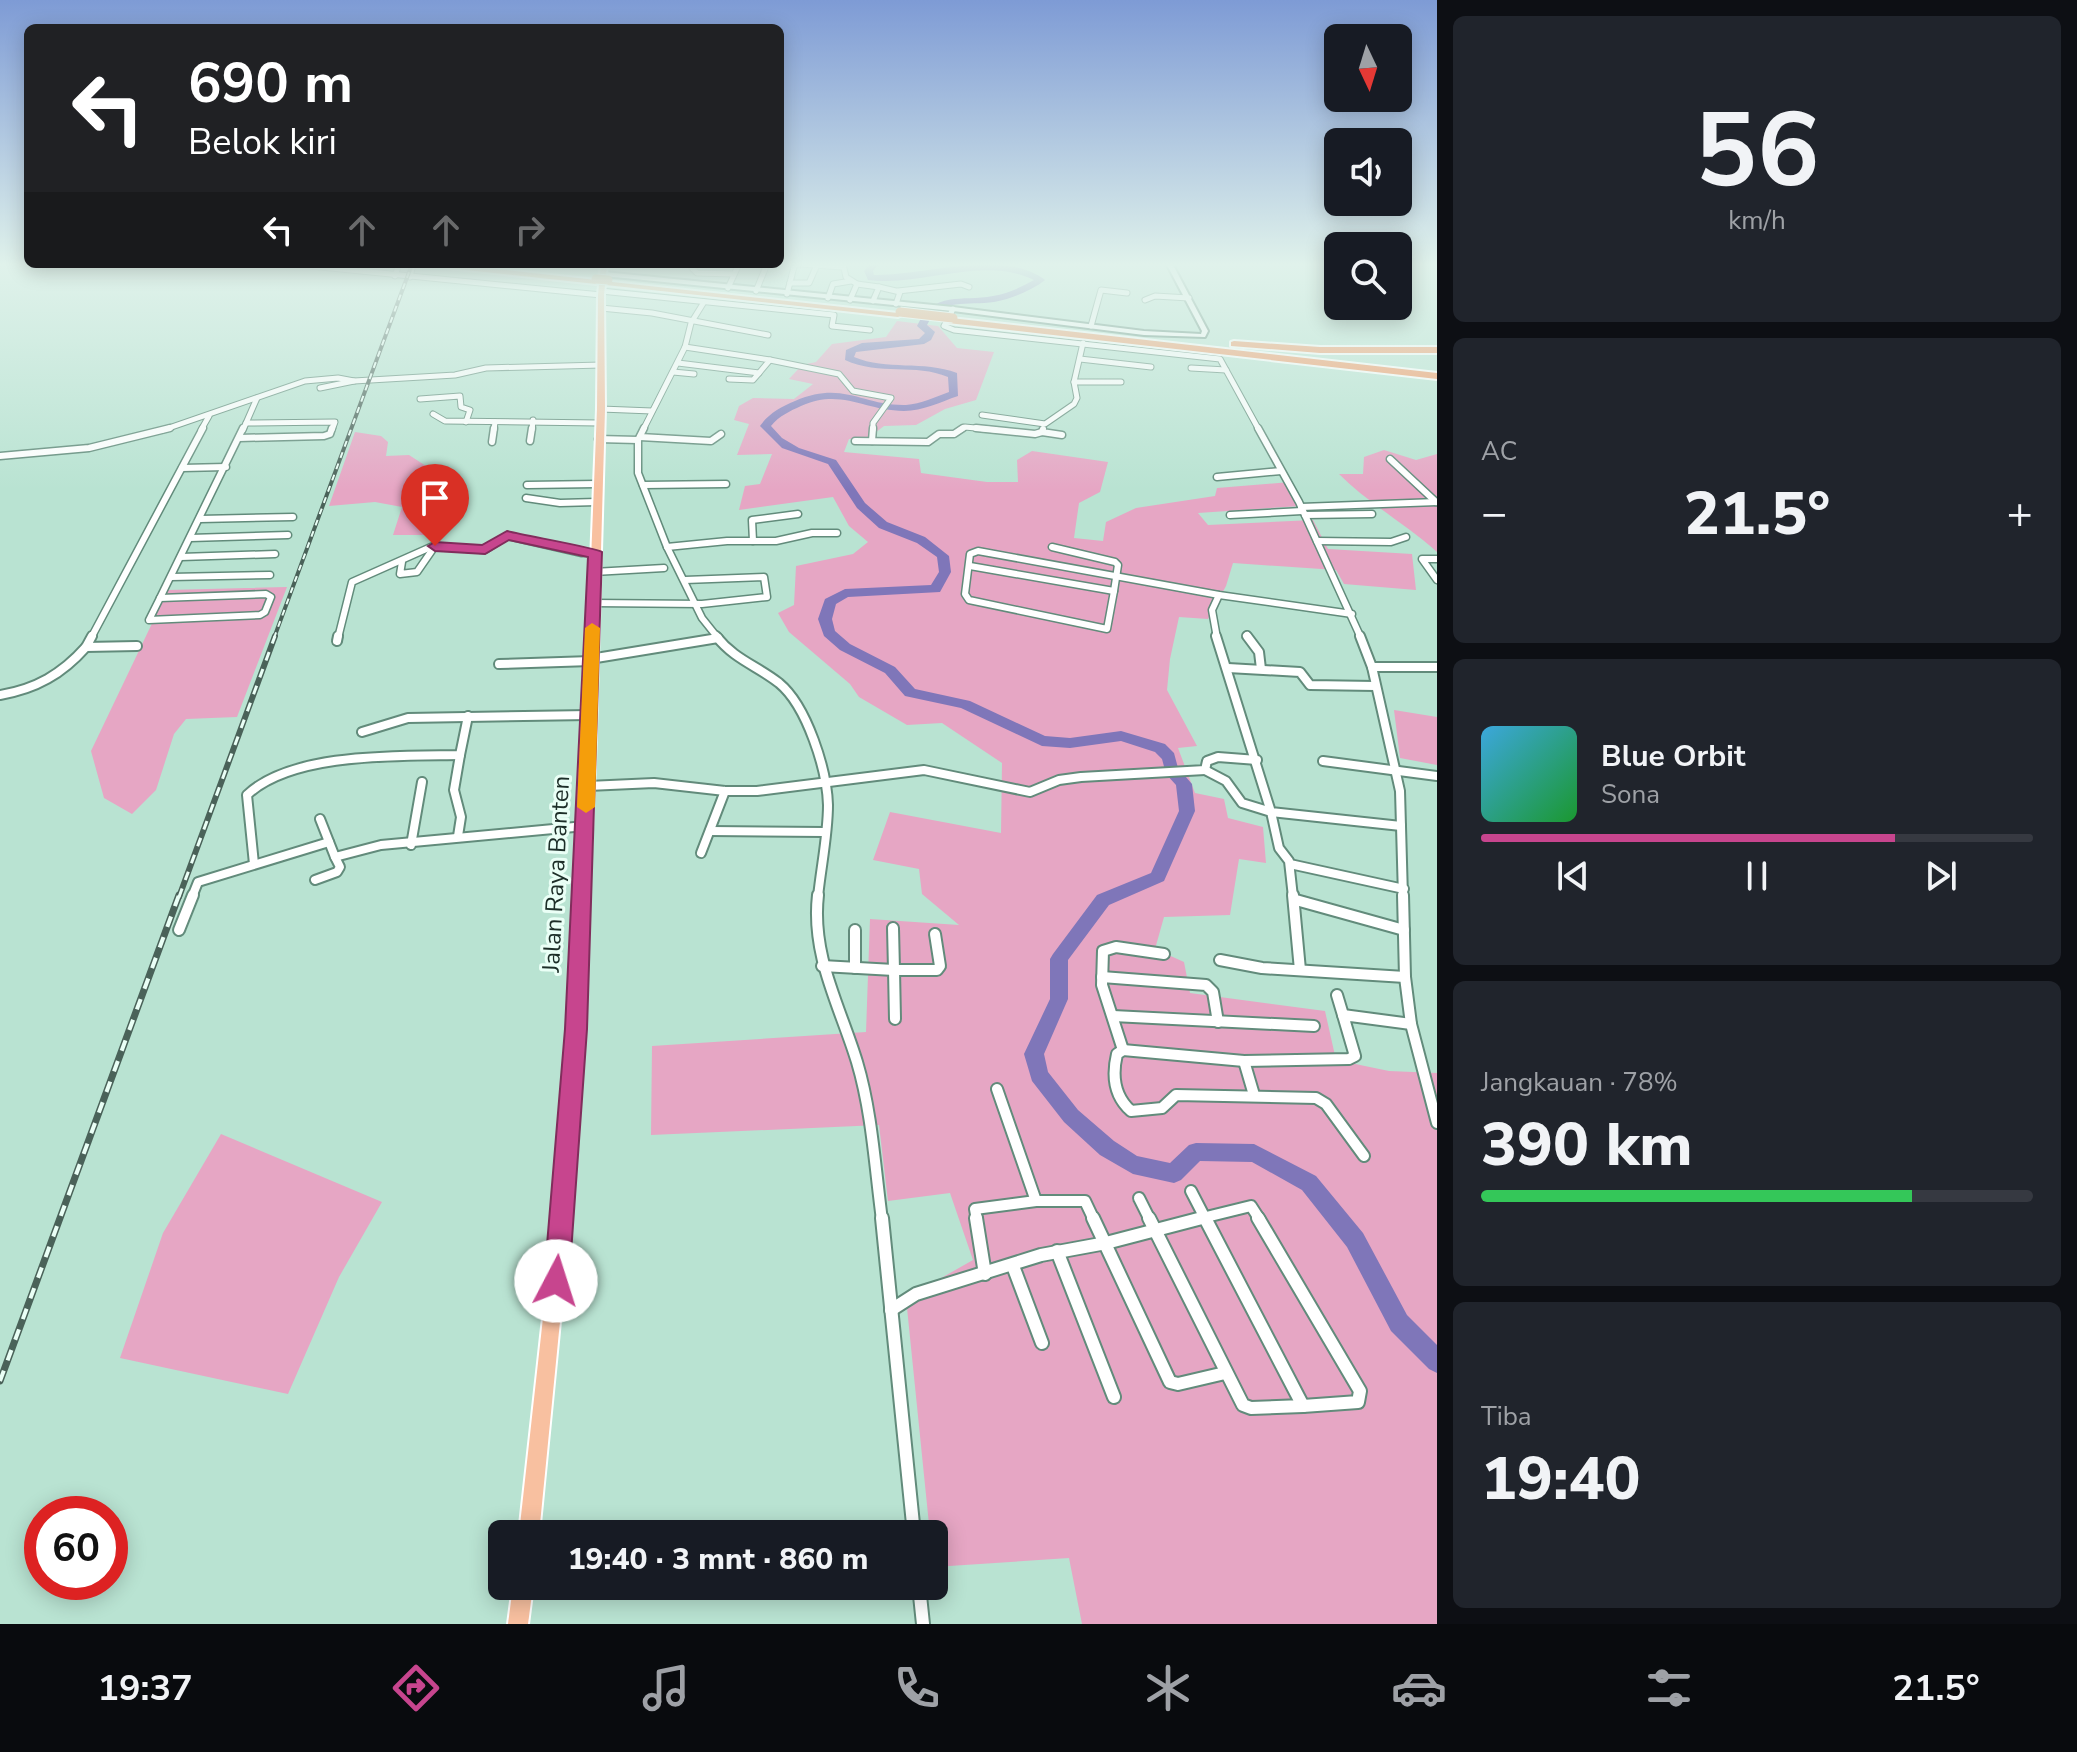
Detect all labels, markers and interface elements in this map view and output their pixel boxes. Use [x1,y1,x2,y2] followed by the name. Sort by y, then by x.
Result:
[1324,24,1412,112] north arrow
[1324,24,1412,320] map controls
[188,45,353,122] text: 690 m
[56,56,160,160] icon: left
[1695,80,1819,222] text: 56
[188,118,337,167] text: Belok kiri
[1324,128,1412,216] button: sound
[1728,203,1786,238] text: km/h
[256,208,300,252] icon: left
[340,208,384,252] icon: ahead
[424,208,468,252] icon: ahead
[508,208,552,252] icon: right
[1324,232,1412,320] button: search
[1481,434,1517,469] text: AC
[401,464,469,546] pin
[1684,473,1830,555] text: 21.5°
[413,476,457,520] icon: arrive
[1481,484,1507,544] text: −
[2007,484,2033,544] text: +
[1601,736,1745,777] text: Blue Orbit
[535,775,577,974] street label: Jalan Raya Banten
[1601,777,1660,812] text: Sona
[1551,854,1595,898] icon: previous
[1735,854,1779,898] icon: pause
[1919,854,1963,898] icon: next
[1481,1065,1678,1100] text: Jangkauan · 78%
[1481,1104,1693,1186] text: 390 km
[514,1239,598,1323] position arrow
[1481,1399,1532,1434] text: Tiba
[1481,1438,1641,1520] text: 19:40
[24,1496,128,1600] speed limit sign: 60
[568,1539,868,1580] text: 19:40 · 3 mnt · 860 m
[388,1660,444,1716] icon: directions
[638,1660,694,1716] icon: music
[889,1660,945,1716] icon: phone
[1140,1660,1196,1716] icon: climate
[1391,1660,1447,1716] icon: car
[1641,1660,1697,1716] icon: filters
[97,1664,193,1713] text: 19:37
[1892,1664,1980,1713] text: 21.5°

